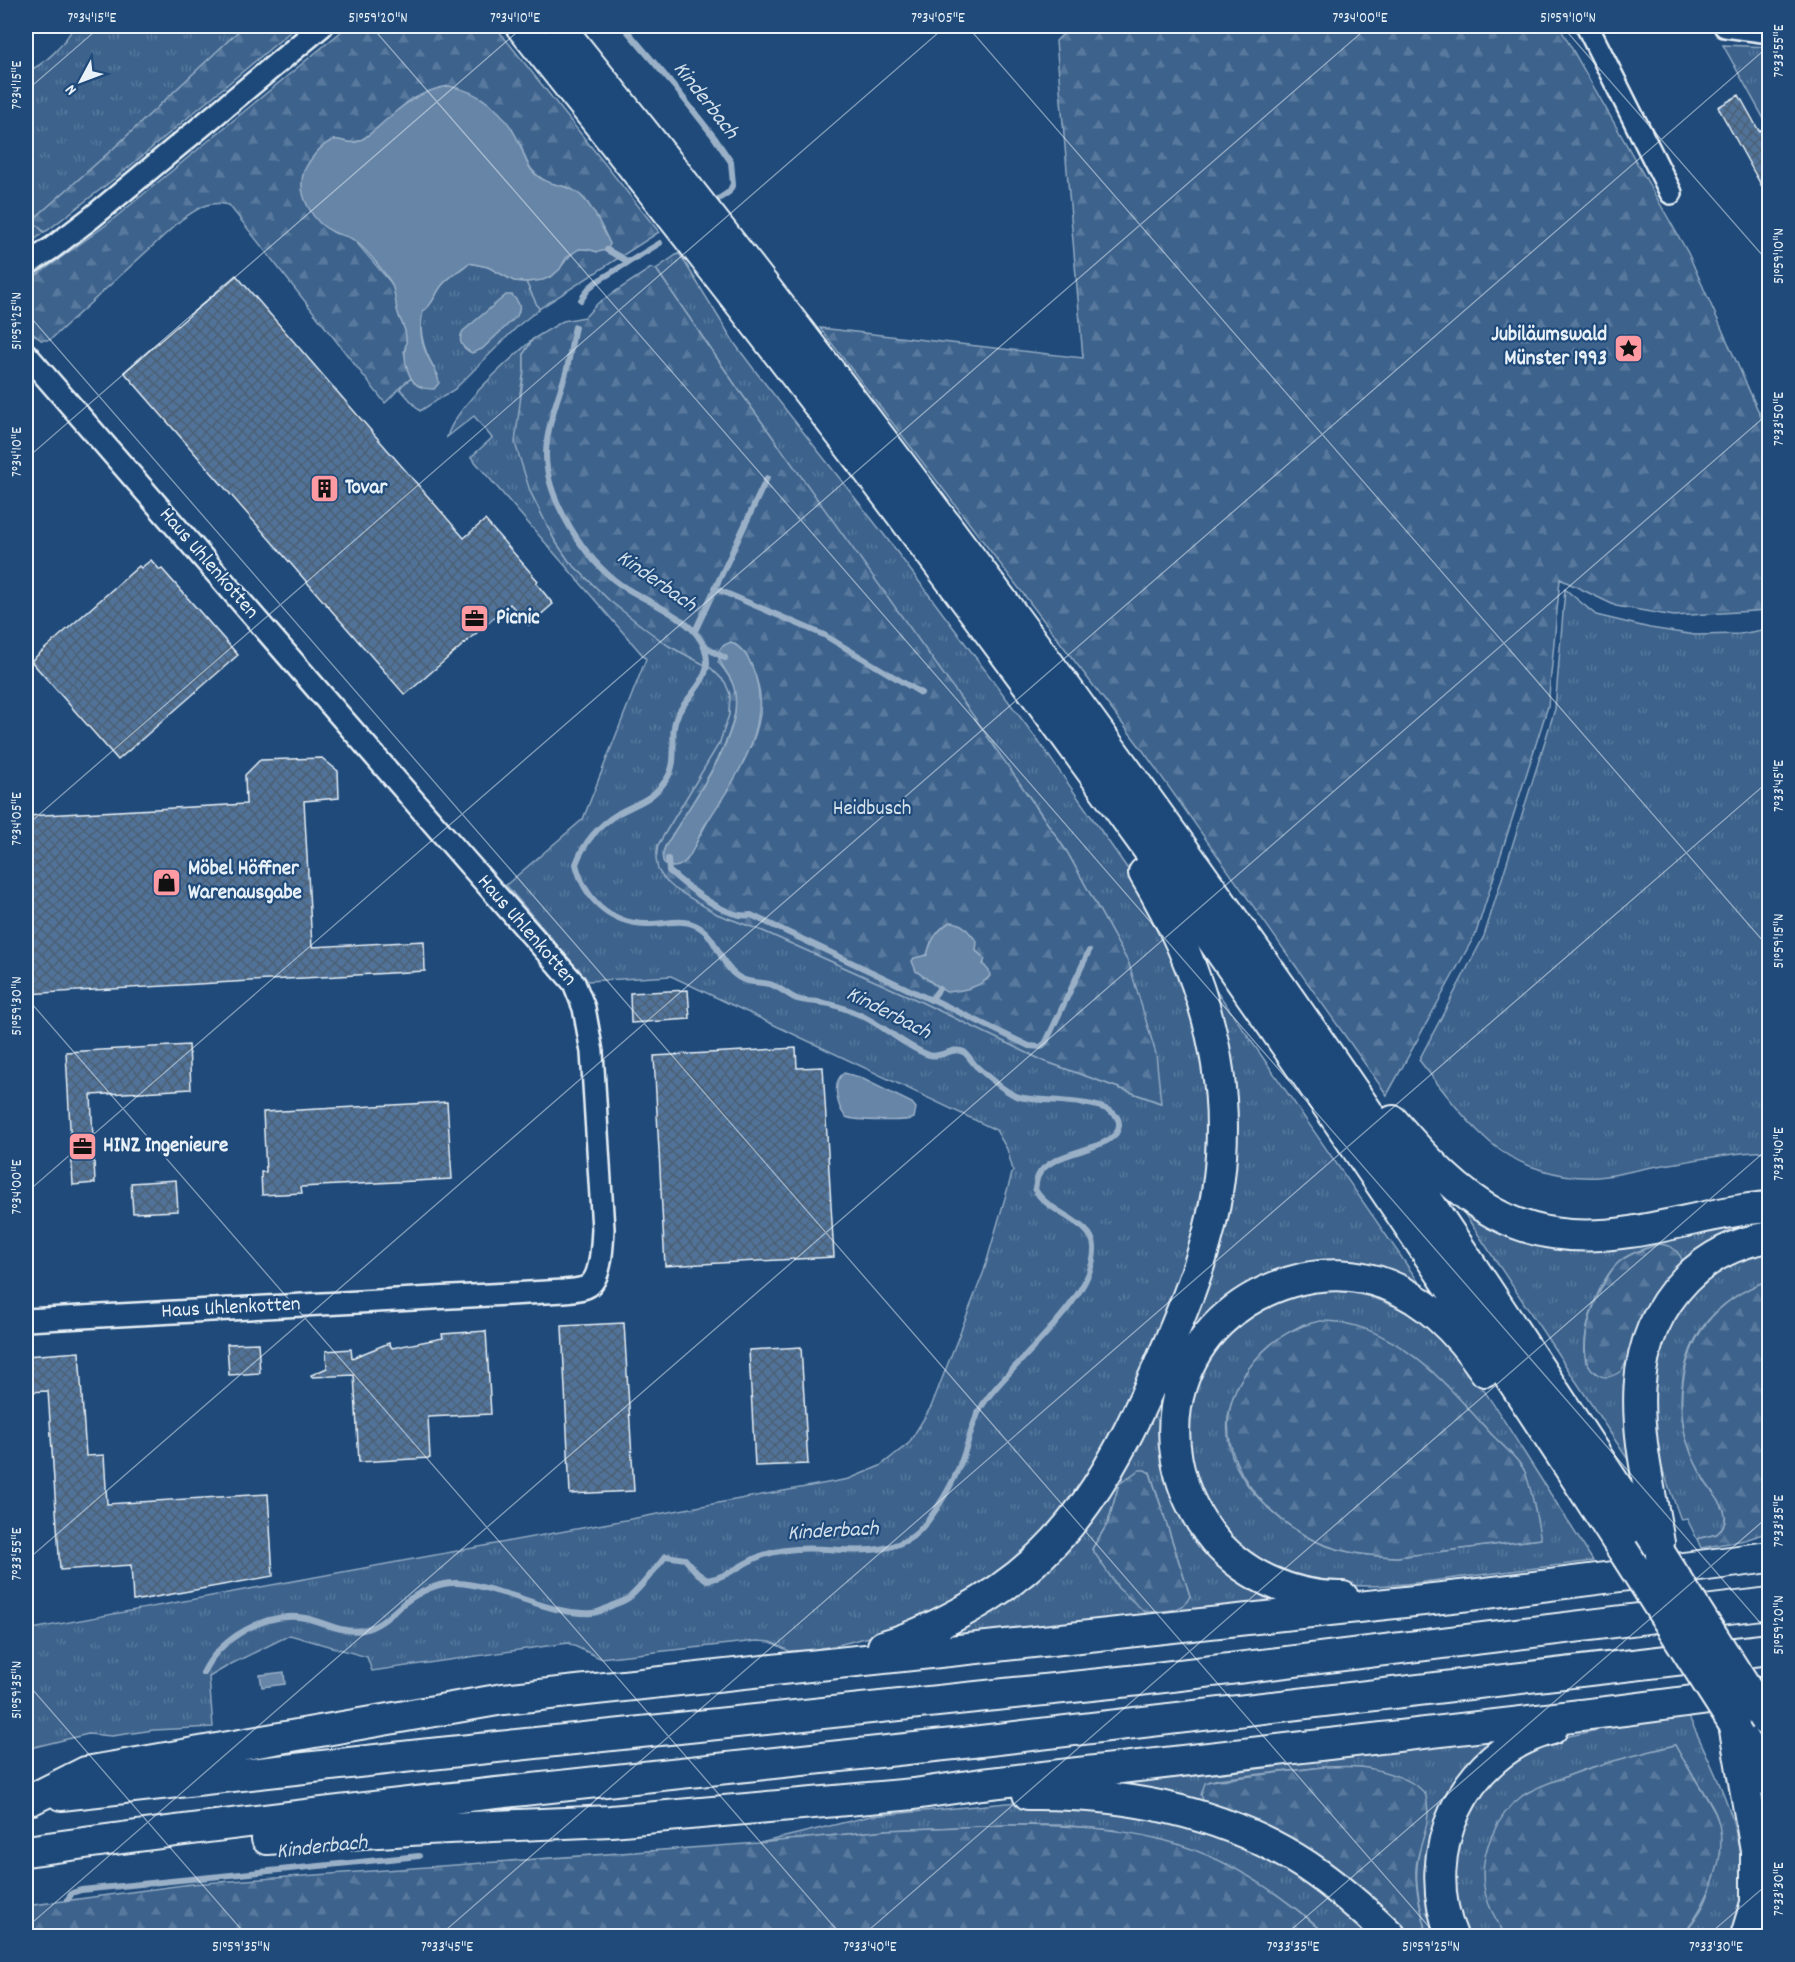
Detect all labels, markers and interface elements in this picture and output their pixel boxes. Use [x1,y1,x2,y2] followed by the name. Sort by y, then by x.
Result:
[68,8,117,30] text: 7°34'15"E
[348,8,408,30] text: 51°59'20"N
[490,8,540,30] text: 7°34'10"E
[911,8,965,30] text: 7°34'05"E
[1333,8,1388,30] text: 7°34'00"E
[1540,8,1596,30] text: 51°59'10"N
[1769,24,1791,77] text: 7°33'55"E
[51,51,111,111] north arrow
[665,55,746,147] water label: Kinderbach
[7,60,29,109] text: 7°34'15"E
[60,79,83,100] text: N
[1769,228,1791,284] text: 51°59'10"N
[7,292,29,350] text: 51°59'25"N
[1491,321,1607,375] place label: Jubiläumswald Münster 1993
[1612,332,1644,364] place icon: Jubiläumswald Münster 1993
[1769,392,1791,446] text: 7°33'50"E
[7,427,29,477] text: 7°34'10"E
[308,473,340,505] building icon: Tovar
[345,474,388,504] place label: Tovar
[151,502,265,626] street label: Haus Uhlenkotten
[610,543,703,621] water label: Kinderbach
[459,603,491,635] office icon: Picnic
[496,604,540,634] place label: Picnic
[1769,760,1791,812] text: 7°33'45"E
[7,792,29,846] text: 7°34'05"E
[833,795,911,825] park label: Heidbusch
[188,855,302,909] place label: Möbel Höffner Warenausgabe
[151,866,183,898] shop icon: Möbel Höffner Warenausgabe
[469,869,583,993] street label: Haus Uhlenkotten
[1769,914,1791,968] text: 51°59'15"N
[7,976,29,1036] text: 51°59'30"N
[840,979,937,1049] water label: Kinderbach
[1769,1127,1791,1181] text: 7°33'40"E
[66,1131,98,1163] office icon: HINZ Ingenieure
[103,1132,228,1162] place label: HINZ Ingenieure
[7,1159,29,1214] text: 7°34'00"E
[161,1290,301,1328] street label: Haus Uhlenkotten
[1769,1495,1791,1547] text: 7°33'35"E
[787,1514,880,1550] water label: Kinderbach
[7,1527,29,1580] text: 7°33'55"E
[1769,1595,1791,1655] text: 51°59'20"N
[7,1661,29,1719] text: 51°59'35"N
[275,1828,370,1868] water label: Kinderbach
[1769,1862,1791,1916] text: 7°33'30"E
[212,1937,270,1959] text: 51°59'35"N
[421,1937,473,1959] text: 7°33'45"E
[843,1937,897,1959] text: 7°33'40"E
[1267,1937,1319,1959] text: 7°33'35"E
[1402,1937,1460,1959] text: 51°59'25"N
[1689,1937,1743,1959] text: 7°33'30"E

